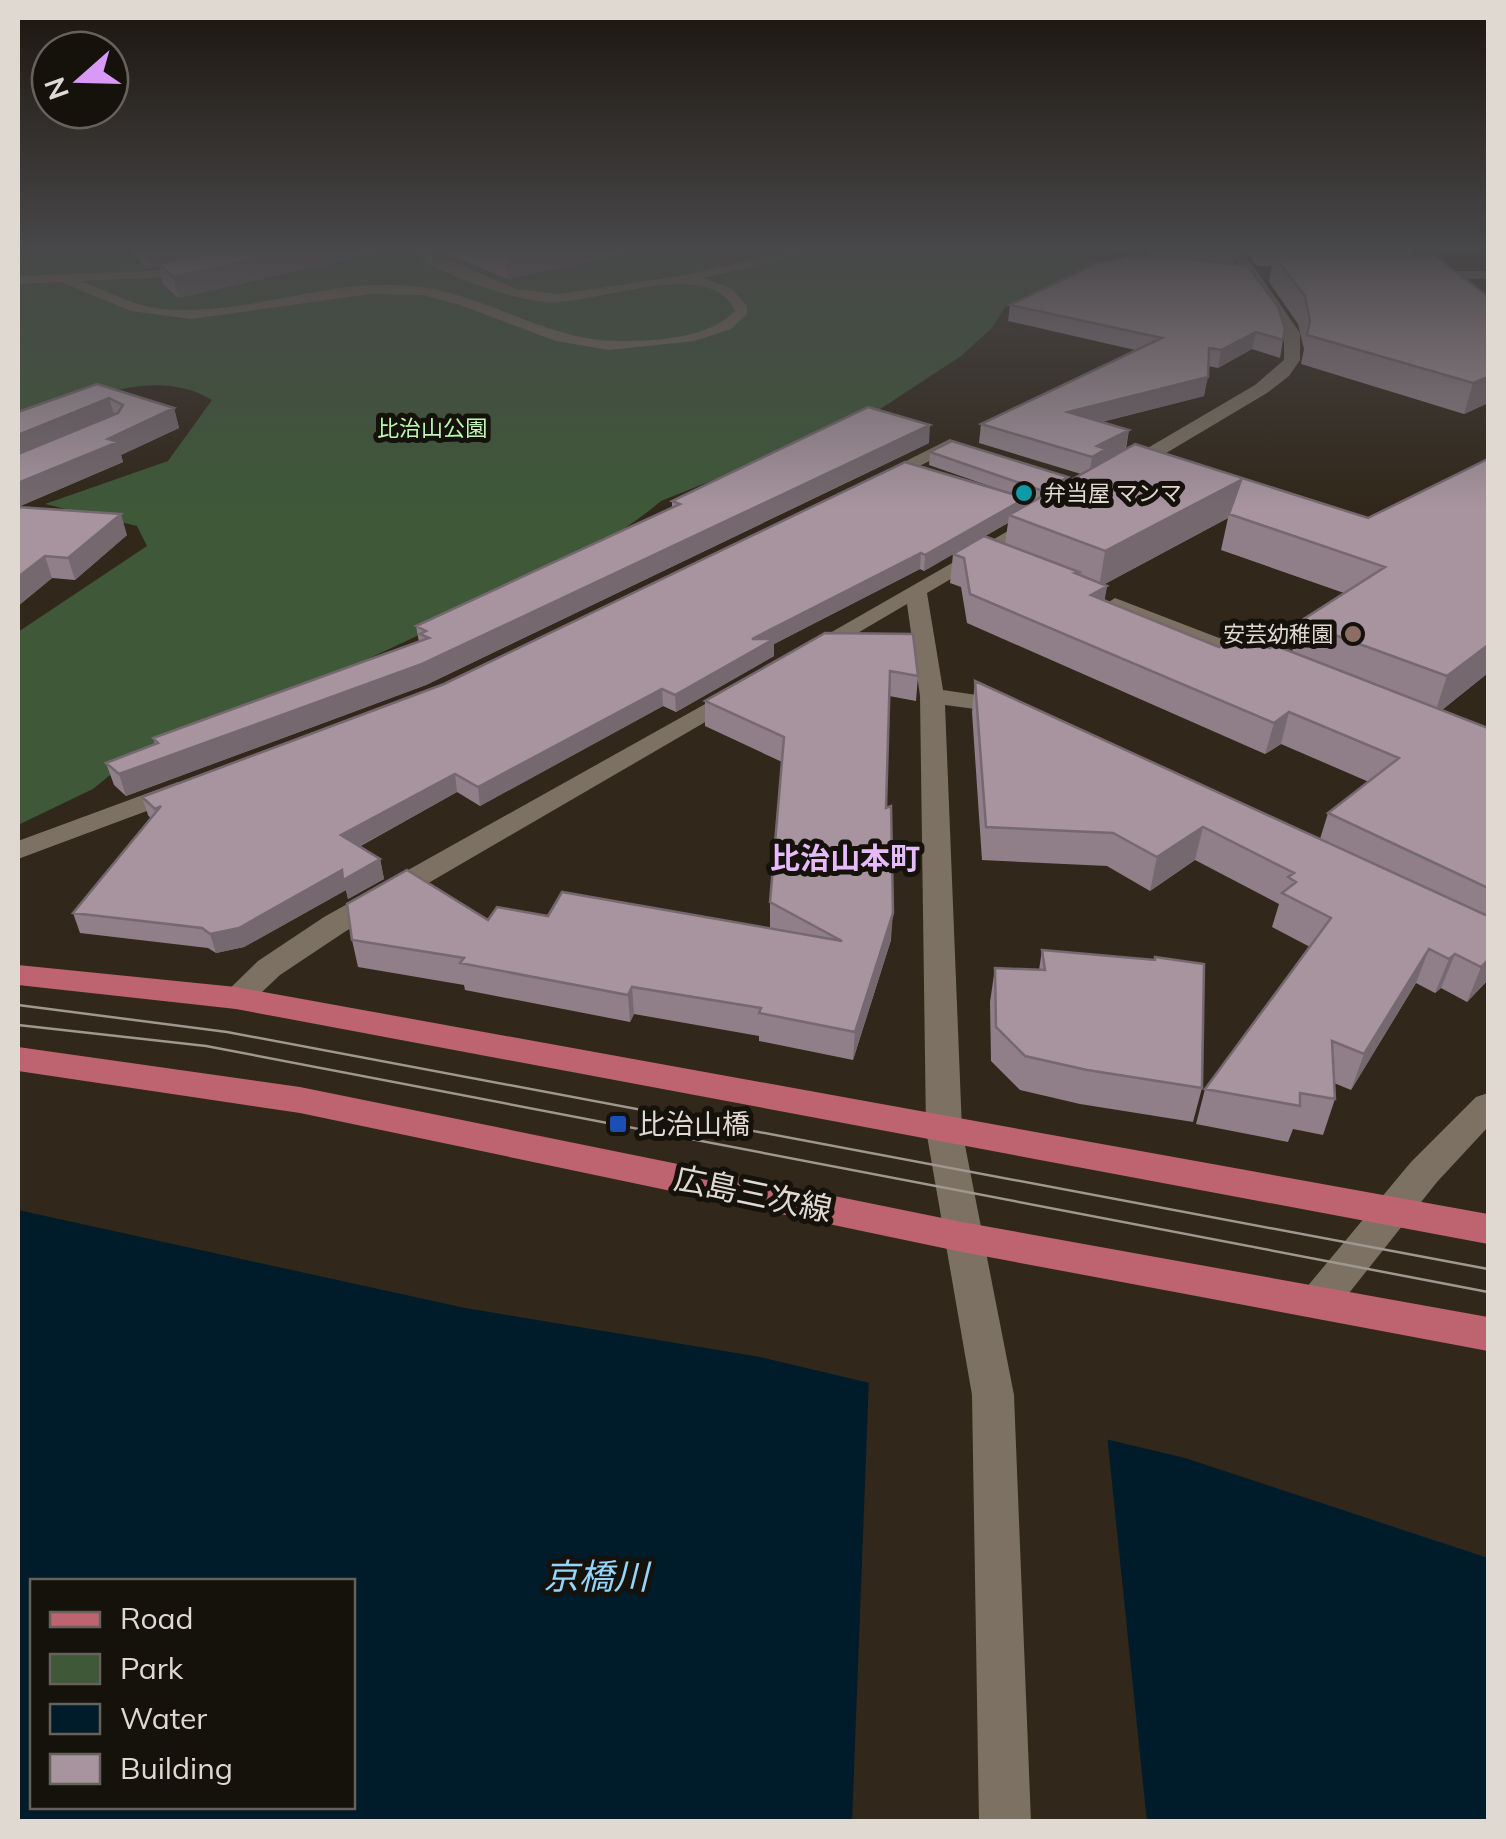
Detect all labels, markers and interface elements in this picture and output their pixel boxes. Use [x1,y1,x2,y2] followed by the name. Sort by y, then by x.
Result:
[30,30,130,130] north arrow
[36,73,76,105] text: N
[377,414,487,442] park label: 比治山公園
[1044,479,1182,507] place label: 弁当屋 マンマ
[1013,482,1035,504] marker: 弁当屋 マンマ
[1223,620,1333,648] place label: 安芸幼稚園
[1342,623,1364,645] marker: 安芸幼稚園
[770,839,920,877] district label: 比治山本町
[638,1106,750,1141] place label: 比治山橋
[607,1113,629,1135] marker: 比治山橋
[671,1157,836,1229] street label: 広島三次線
[543,1554,652,1598] water label: 京橋川
[30,1579,355,1809] legend
[120,1599,194,1637] text: Road
[120,1649,184,1687] text: Park
[120,1699,207,1737] text: Water
[120,1749,233,1787] text: Building

